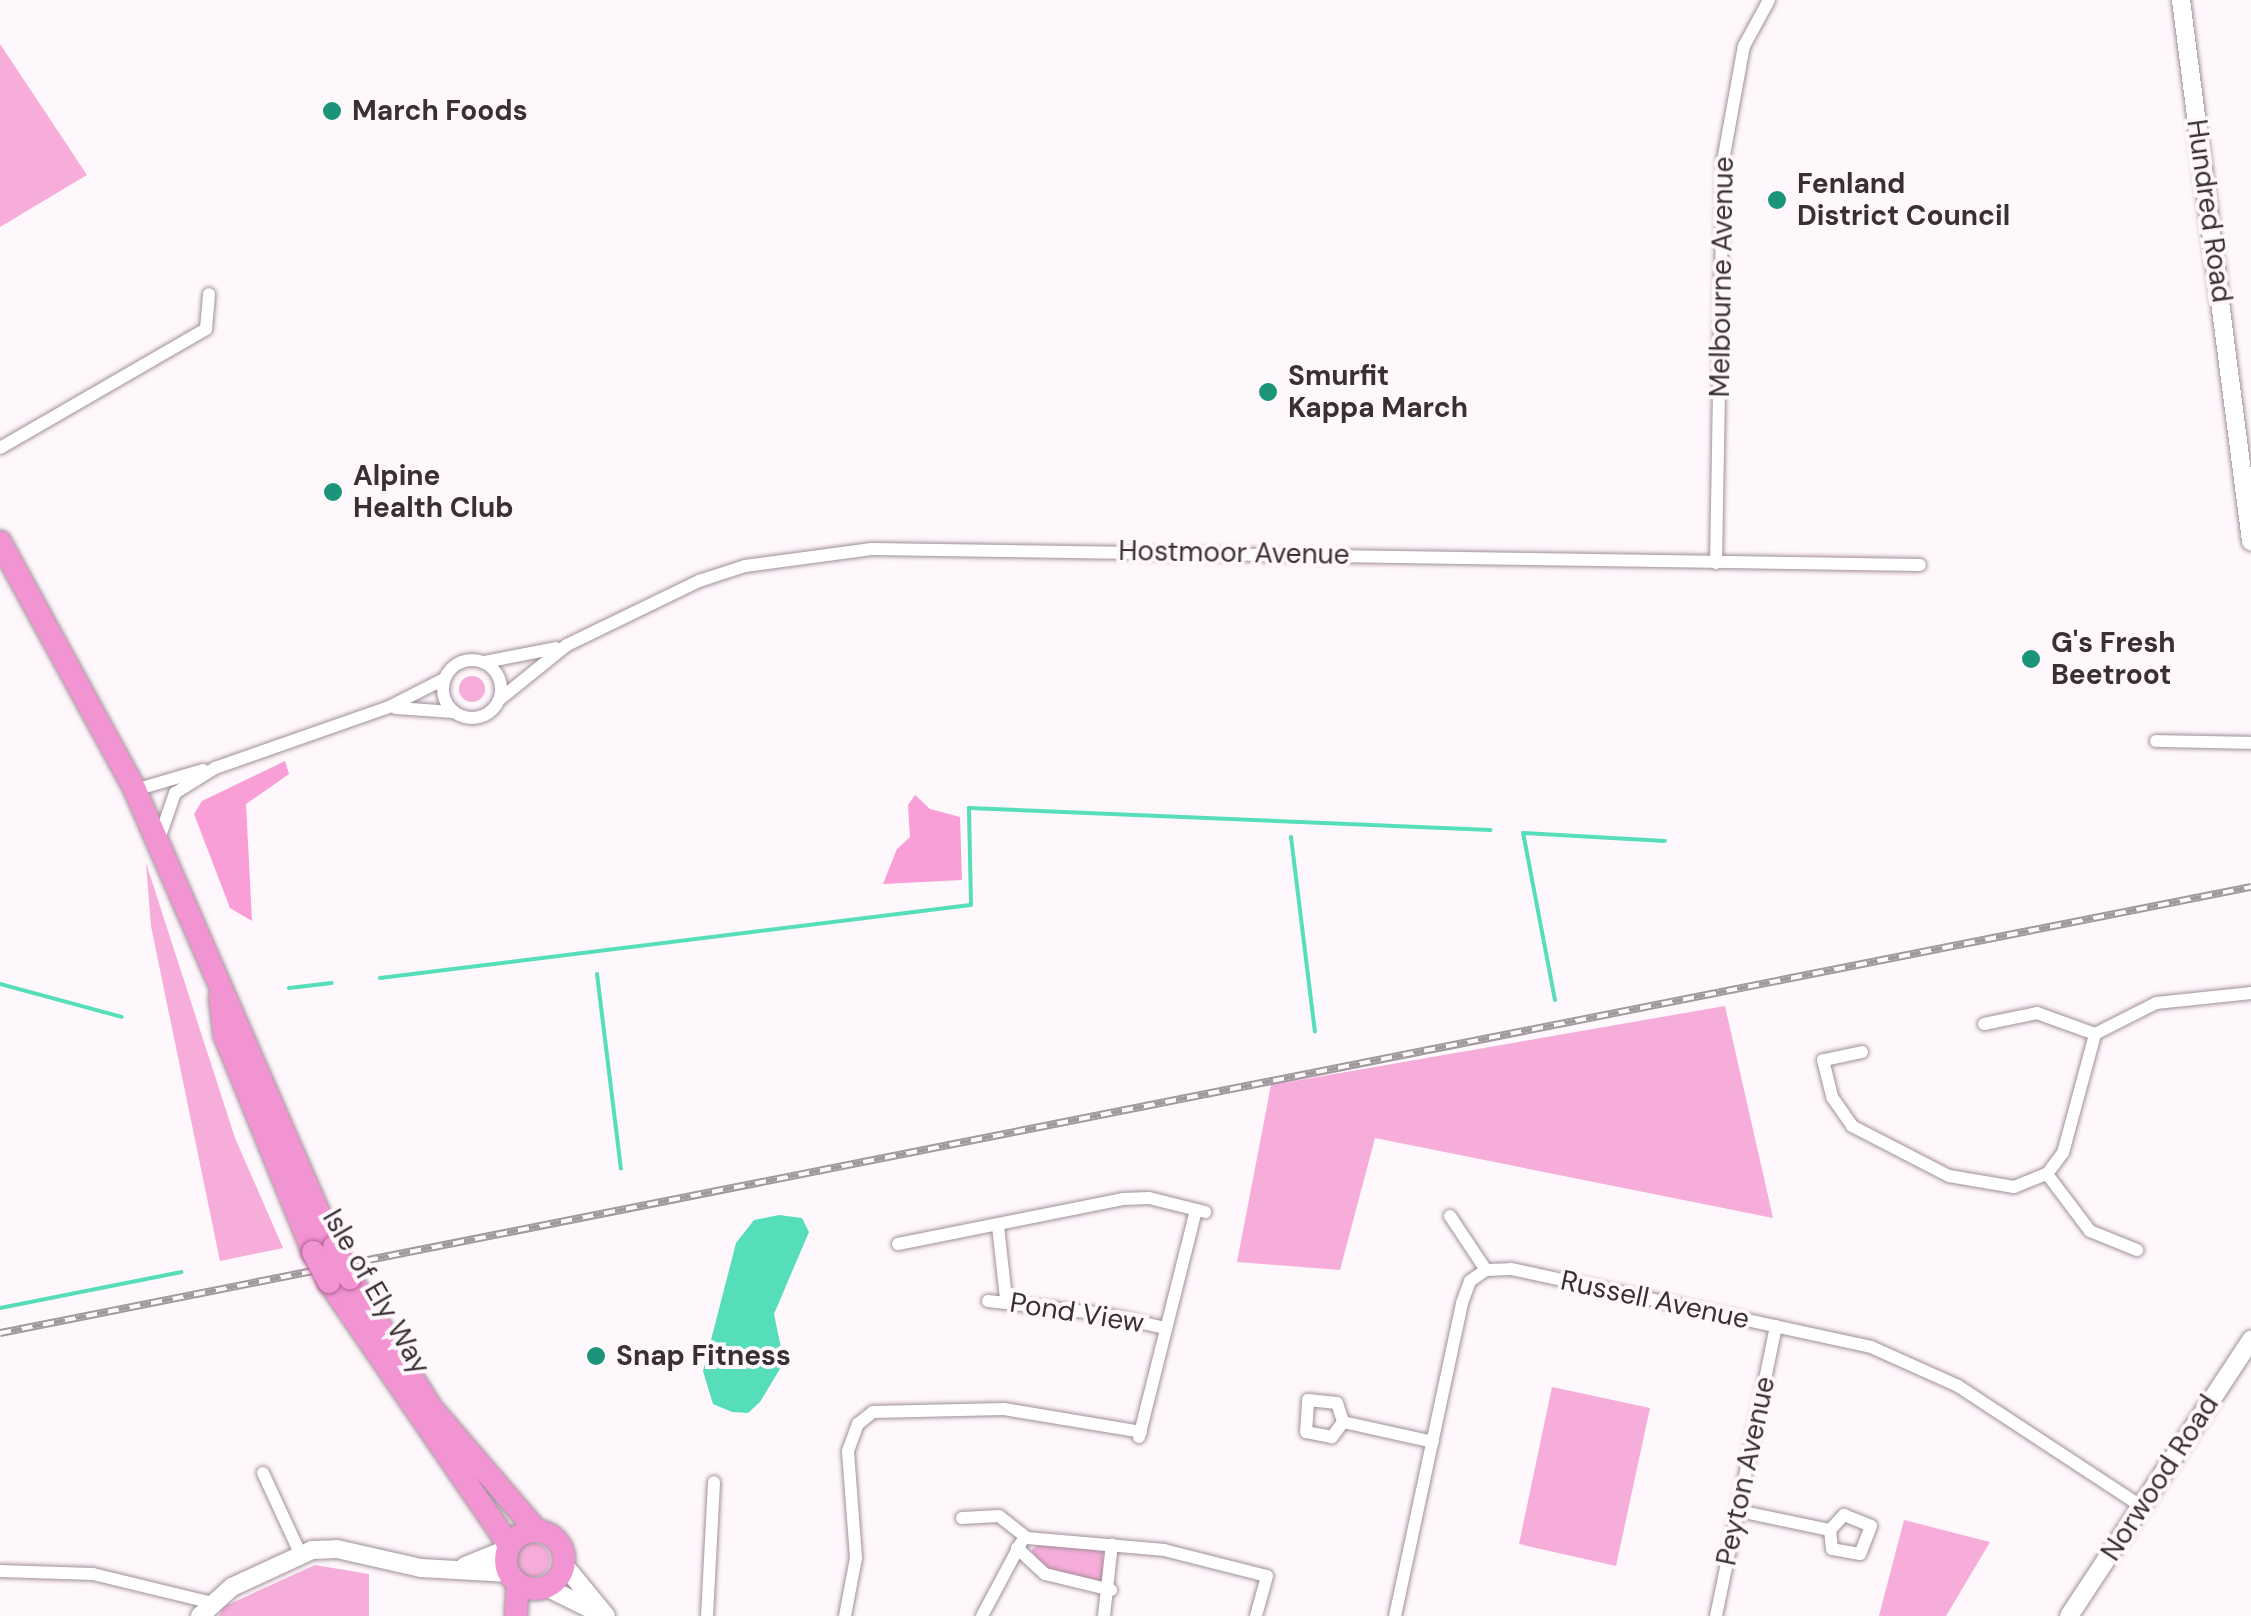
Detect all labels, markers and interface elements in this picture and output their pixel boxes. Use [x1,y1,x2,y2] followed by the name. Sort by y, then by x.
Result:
[352,94,528,128] place label: March Foods
[321,100,343,122] marker: March Foods
[2180,117,2238,305] street label: Hundred Road
[1703,156,1741,398] street label: Melbourne Avenue
[1797,167,2010,233] place label: Fenland District Council
[1766,189,1788,211] marker: Fenland District Council
[1288,359,1468,425] place label: Smurfit Kappa March
[1257,381,1279,403] marker: Smurfit Kappa March
[353,459,513,525] place label: Alpine Health Club
[322,481,344,503] marker: Alpine Health Club
[1118,534,1350,572] street label: Hostmoor Avenue
[2051,626,2176,692] place label: G's Fresh Beetroot
[2020,648,2042,670] marker: G's Fresh Beetroot
[315,1204,437,1380] street label: Isle of Ely Way
[1558,1264,1752,1336] street label: Russell Avenue
[1008,1286,1146,1340] street label: Pond View
[616,1339,791,1373] place label: Snap Fitness
[585,1345,607,1367] marker: Snap Fitness
[1710,1374,1782,1568] street label: Peyton Avenue
[2094,1389,2226,1567] street label: Norwood Road

